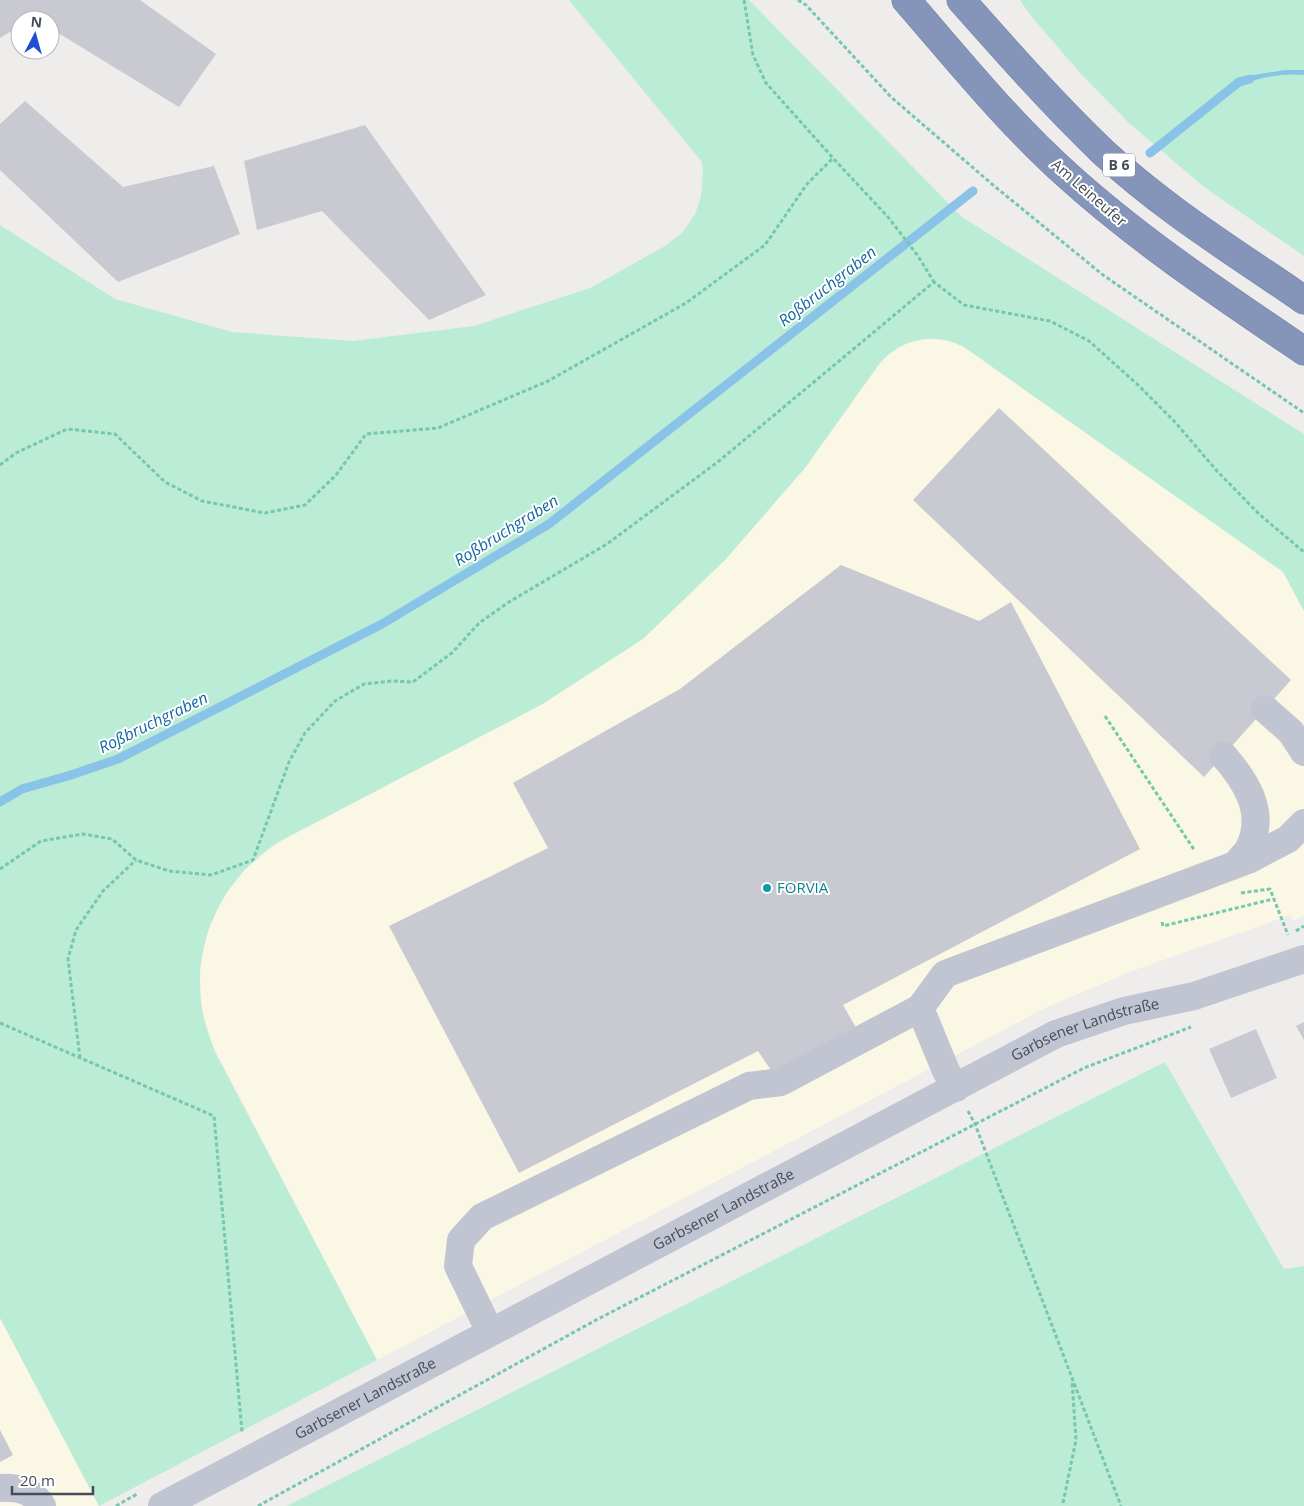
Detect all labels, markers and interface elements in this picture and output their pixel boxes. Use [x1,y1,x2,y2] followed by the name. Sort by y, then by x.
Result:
[10,10,60,60] north arrow
[30,12,43,32] text: N
[1048,154,1132,231] street label: Am Leineufer
[1103,154,1135,176] road number: B 6
[773,241,881,331] water label: Roßbruchgraben
[450,489,562,571] water label: Roßbruchgraben
[95,686,211,758] water label: Roßbruchgraben
[777,877,829,897] place label: FORVIA
[761,882,773,894] marker: FORVIA
[1007,993,1161,1065] street label: Garbsener Landstraße
[649,1163,797,1254] street label: Garbsener Landstraße
[291,1352,439,1443] street label: Garbsener Landstraße
[12,1464,94,1496] scale bar
[20,1470,55,1490] text: 20 m

